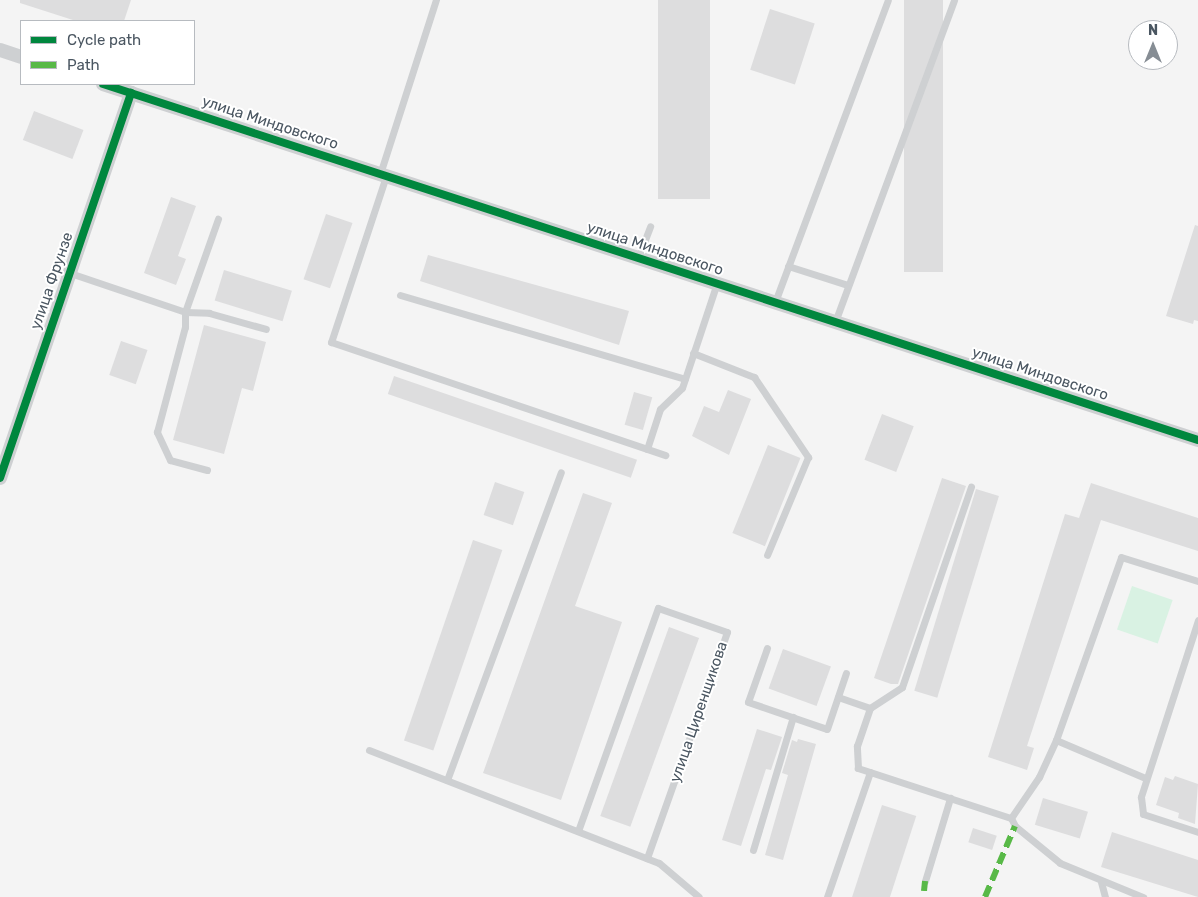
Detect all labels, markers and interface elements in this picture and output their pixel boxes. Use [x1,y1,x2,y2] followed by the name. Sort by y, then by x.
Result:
[20,20,195,85] legend
[1128,20,1178,70] north arrow
[1148,22,1158,39] text: N
[67,31,141,49] text: Cycle path
[67,56,100,74] text: Path
[199,92,341,154] street label: улица Миндовского
[584,218,726,280] street label: улица Миндовского
[27,230,77,332] street label: улица Фрунзе
[969,343,1111,405] street label: улица Миндовского
[666,639,732,785] street label: улица Циренщикова

